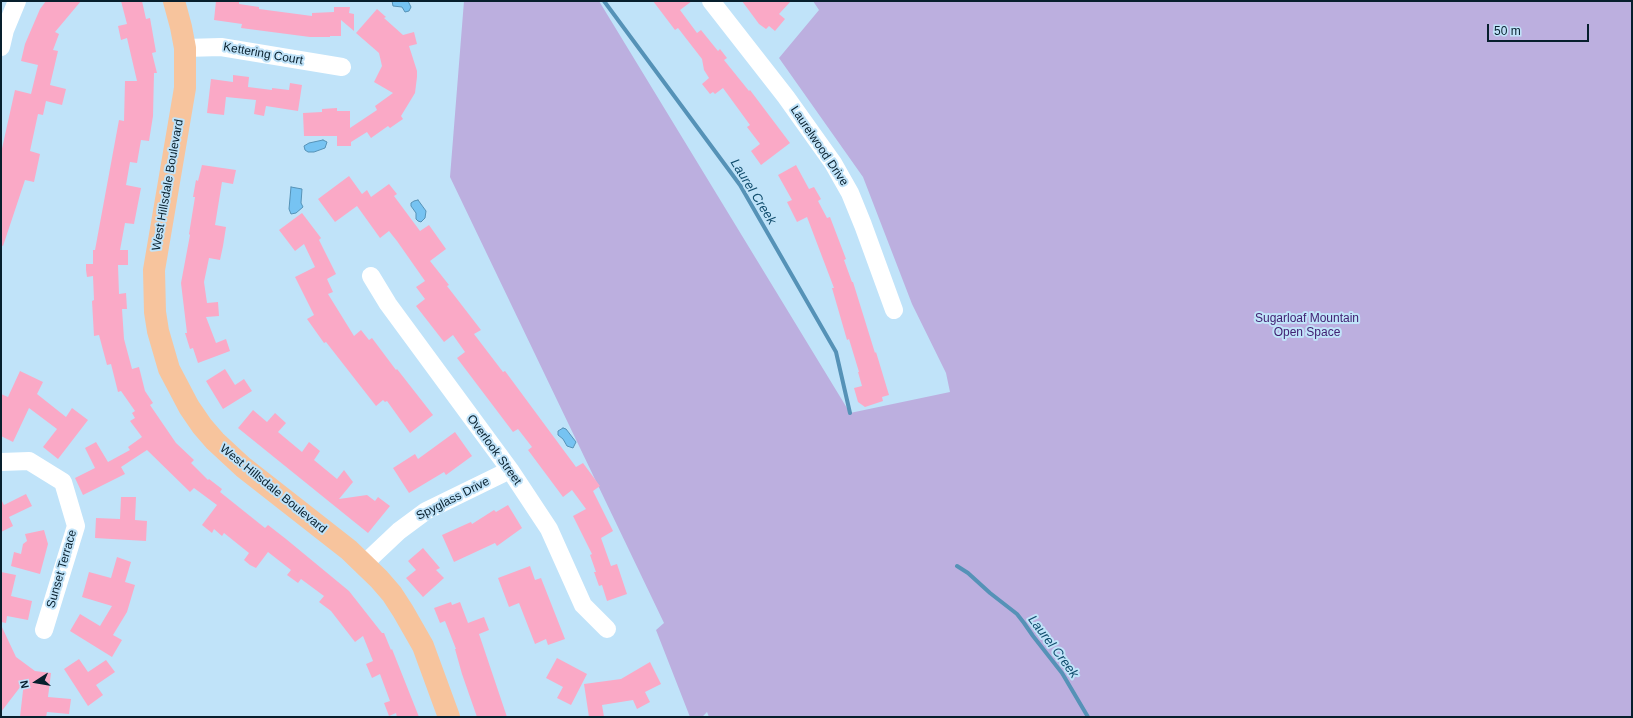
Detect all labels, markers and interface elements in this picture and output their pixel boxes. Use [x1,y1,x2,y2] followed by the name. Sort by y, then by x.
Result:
[1489,16,1591,42] scale bar
[1494,24,1521,38] text: 50 m
[222,40,304,68] street label: Kettering Court
[787,103,851,189] street label: Laurelwood Drive
[149,118,187,252] street label: West Hillsdale Boulevard
[727,156,779,228] water label: Laurel Creek
[1255,312,1359,340] park label: Sugarloaf Mountain Open Space
[464,412,524,488] street label: Overlook Street
[217,442,329,536] street label: West Hillsdale Boulevard
[414,474,492,524] street label: Spyglass Drive
[44,528,80,610] street label: Sunset Terrace
[1024,613,1082,681] water label: Laurel Creek
[16,662,56,702] north arrow
[18,679,31,690] text: N

